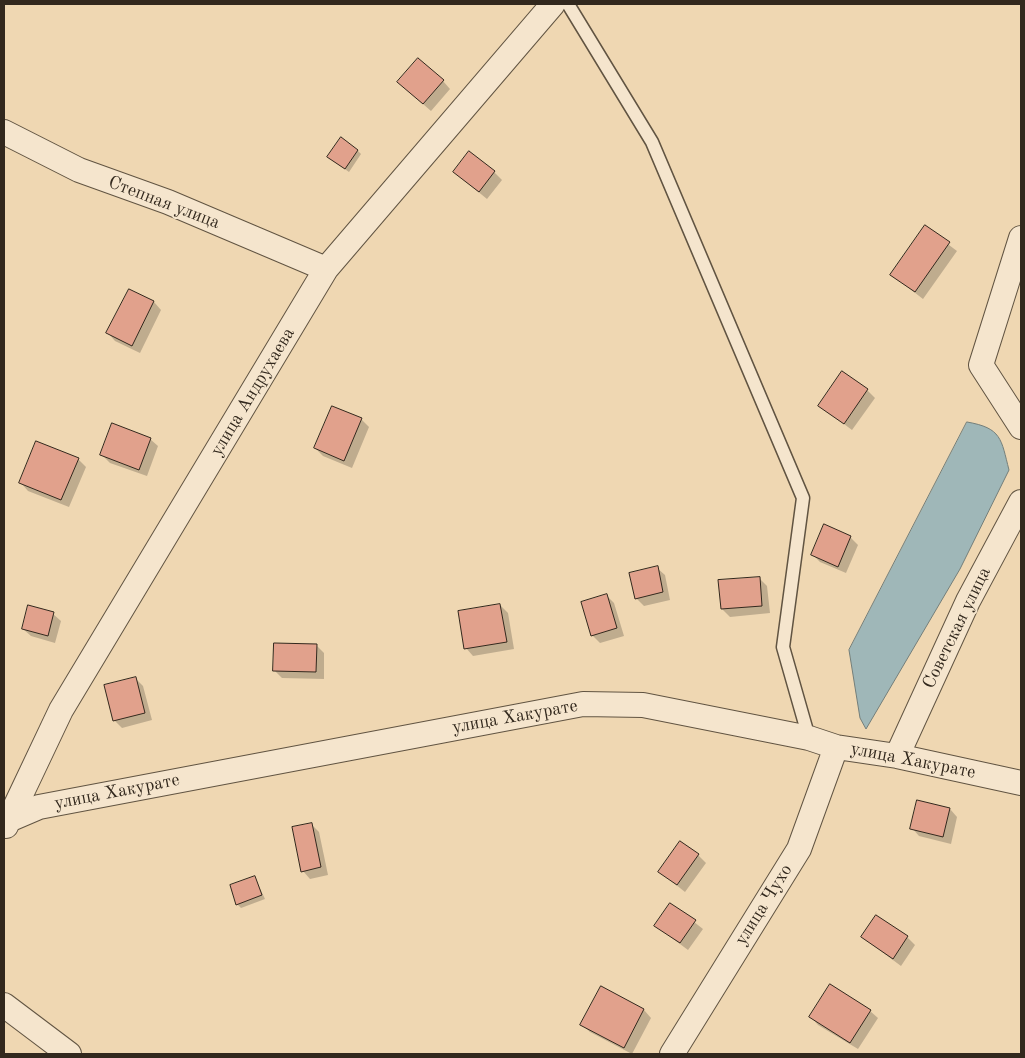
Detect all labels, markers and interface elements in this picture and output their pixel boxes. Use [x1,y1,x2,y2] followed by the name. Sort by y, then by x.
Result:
[105,172,223,234] street label: Степная улица
[206,324,300,460] street label: улица Андрухаева
[918,564,996,692] street label: Советская улица
[451,695,579,739] street label: улица Хакурате
[849,738,977,784] street label: улица Хакурате
[53,769,181,815] street label: улица Хакурате
[731,860,797,950] street label: улица Чухо

